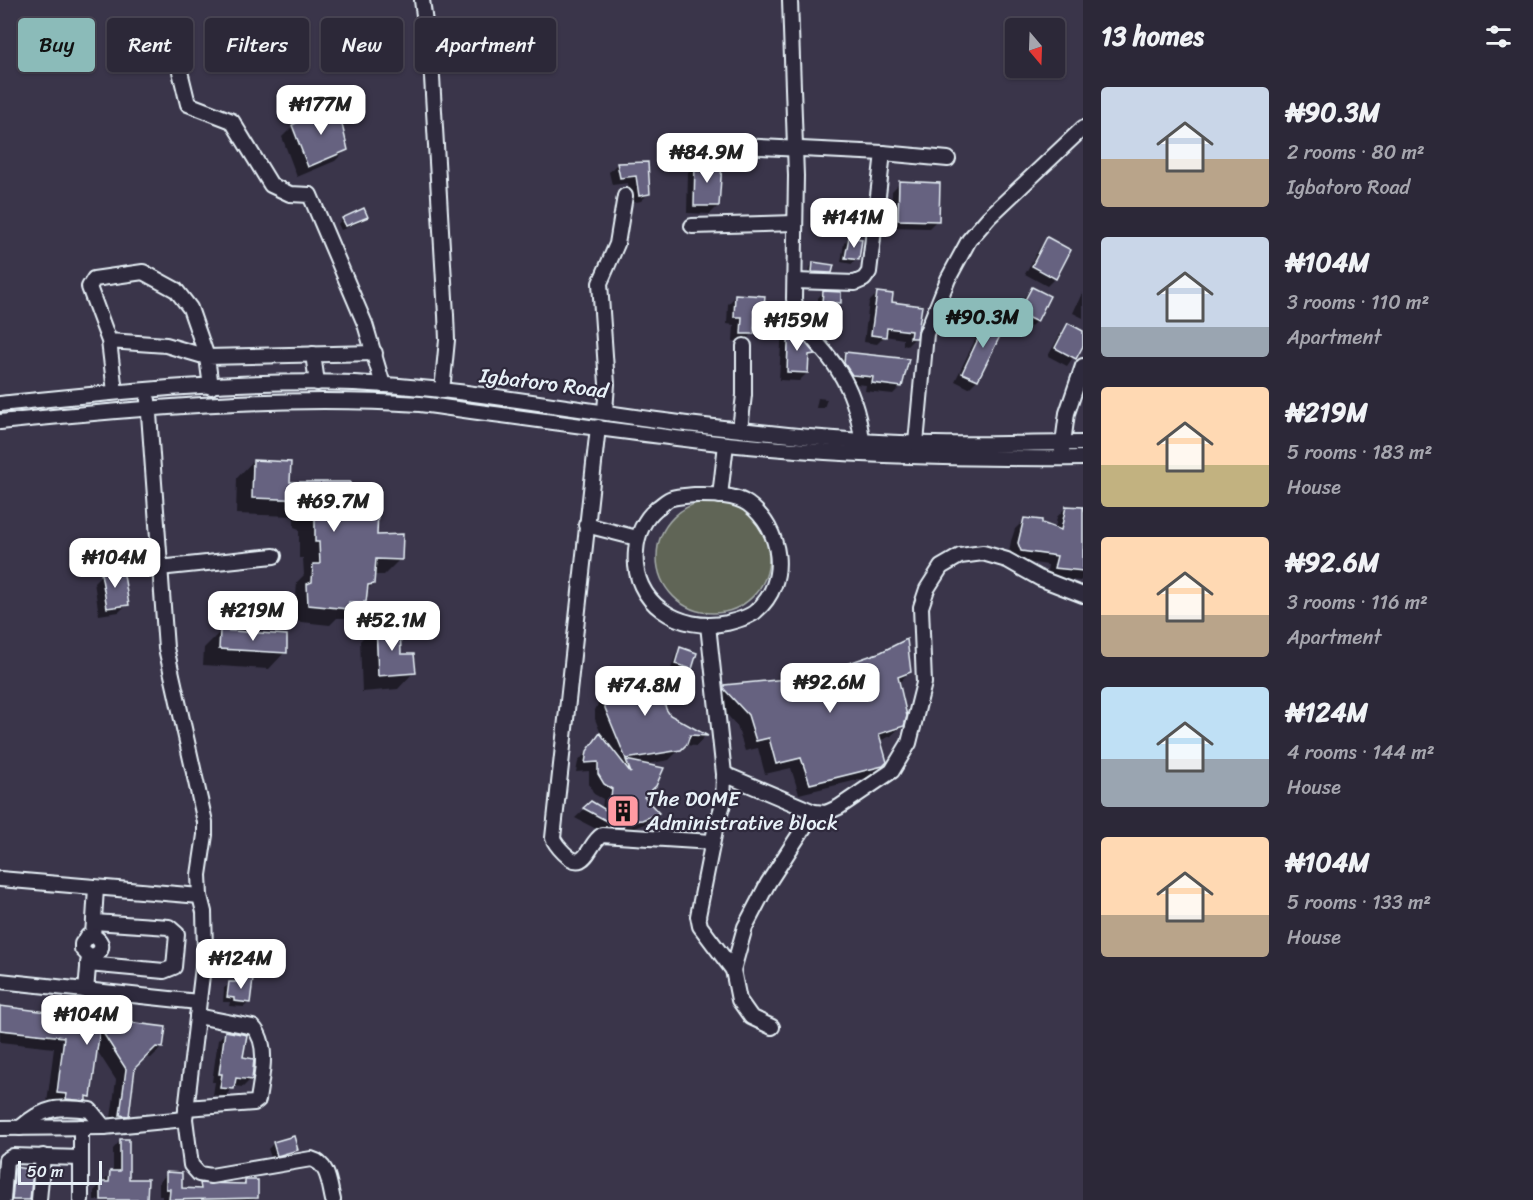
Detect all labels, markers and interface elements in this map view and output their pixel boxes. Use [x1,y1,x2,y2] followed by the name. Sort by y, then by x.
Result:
[1101,13,1204,59] text: 13 homes
[18,18,95,72] chip: Buy
[107,18,193,72] chip: Rent
[205,18,309,72] chip: Filters
[321,18,403,72] chip: New
[415,18,556,72] chip: Apartment
[1005,18,1065,78] north arrow
[1005,18,1065,78] map controls
[1482,20,1515,53] icon: filters
[279,85,363,136] pin: ₦177M
[290,87,352,122] text: ₦177M
[1287,89,1380,135] text: ₦90.3M
[1149,111,1221,183] icon: home
[658,133,756,184] pin: ₦84.9M
[671,135,743,170] text: ₦84.9M
[1287,135,1425,170] text: 2 rooms · 80 m²
[1287,170,1410,205] text: Igbatoro Road
[812,198,896,249] pin: ₦141M
[824,200,884,235] text: ₦141M
[1287,239,1369,285] text: ₦104M
[1149,261,1221,333] icon: home
[1287,285,1429,320] text: 3 rooms · 110 m²
[934,298,1032,349] pin: ₦90.3M
[947,300,1019,335] text: ₦90.3M
[755,301,839,352] pin: ₦159M
[766,303,828,338] text: ₦159M
[1287,320,1381,355] text: Apartment
[477,356,612,410] street label: Igbatoro Road
[1287,389,1368,435] text: ₦219M
[1149,411,1221,483] icon: home
[1287,435,1432,470] text: 5 rooms · 183 m²
[1287,470,1341,505] text: House
[285,482,383,533] pin: ₦69.7M
[299,484,369,519] text: ₦69.7M
[73,538,157,589] pin: ₦104M
[1287,539,1379,585] text: ₦92.6M
[83,540,147,575] text: ₦104M
[1149,561,1221,633] icon: home
[1287,585,1428,620] text: 3 rooms · 116 m²
[211,591,295,642] pin: ₦219M
[222,593,284,628] text: ₦219M
[343,601,441,652] pin: ₦52.1M
[358,603,426,638] text: ₦52.1M
[1287,620,1381,655] text: Apartment
[781,663,879,714] pin: ₦92.6M
[795,665,865,700] text: ₦92.6M
[596,666,694,717] pin: ₦74.8M
[609,668,681,703] text: ₦74.8M
[1287,689,1368,735] text: ₦124M
[1149,711,1221,783] icon: home
[1287,735,1435,770] text: 4 rooms · 144 m²
[1287,770,1341,805] text: House
[645,780,838,842] place label: The DOME Administrative block
[605,793,641,829] building icon: The DOME Administrative block
[1287,839,1369,885] text: ₦104M
[1149,861,1221,933] icon: home
[1287,885,1431,920] text: 5 rooms · 133 m²
[1287,920,1341,955] text: House
[199,939,283,990] pin: ₦124M
[210,941,272,976] text: ₦124M
[45,995,129,1046] pin: ₦104M
[55,997,119,1032] text: ₦104M
[27,1157,63,1186] text: 50 m
[18,1158,102,1186] scale bar

